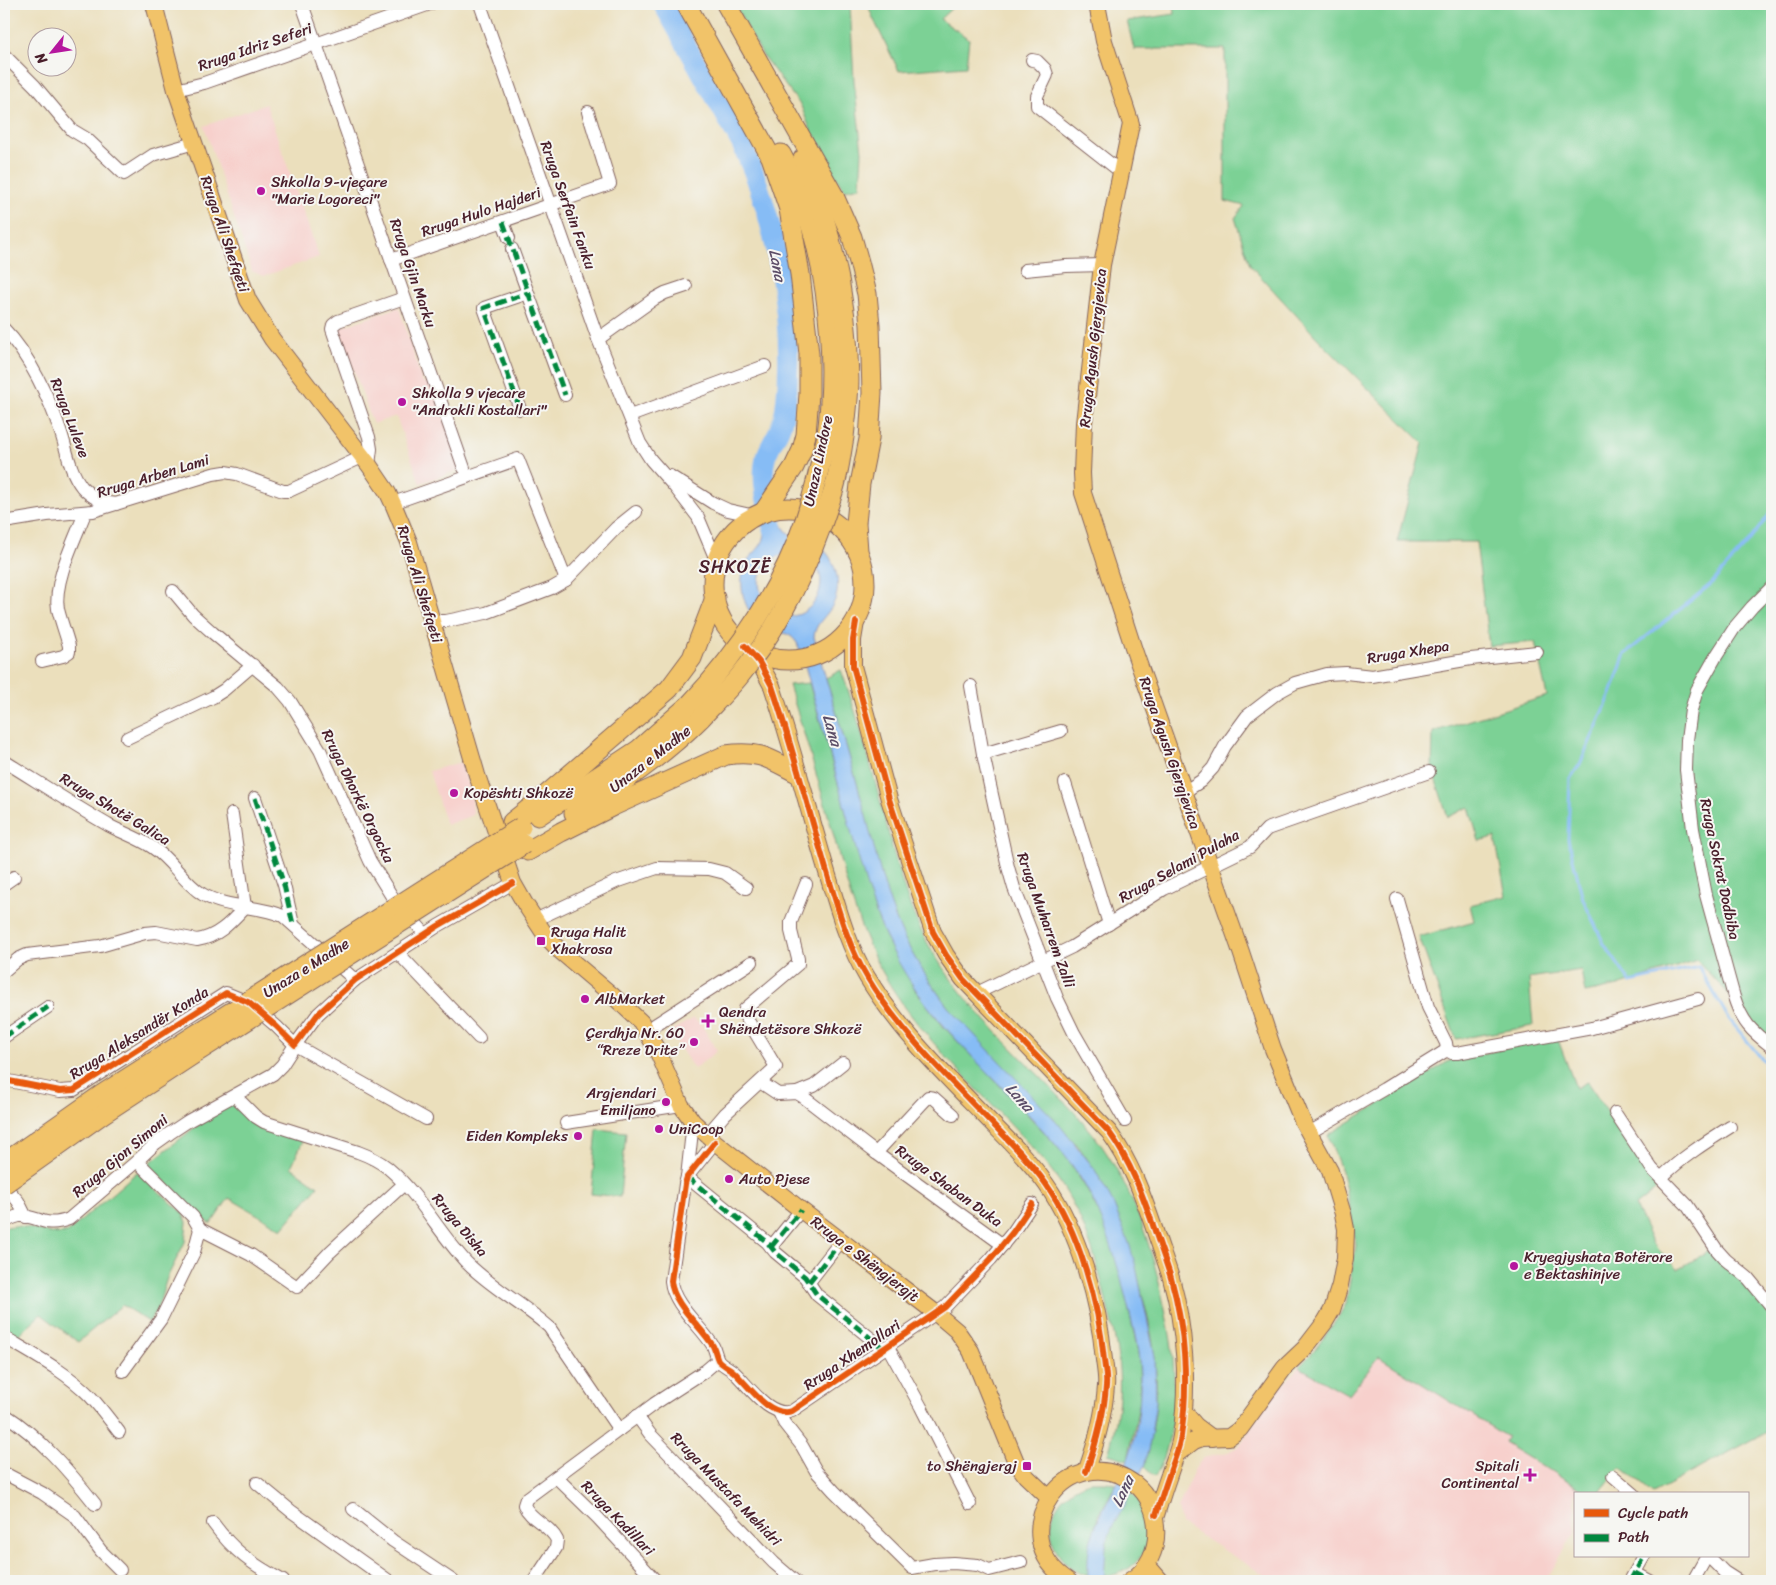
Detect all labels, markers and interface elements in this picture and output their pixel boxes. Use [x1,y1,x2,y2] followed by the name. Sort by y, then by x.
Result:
[194,15,316,79] street label: Rruga Idriz Seferi
[28,28,78,78] north arrow
[28,48,55,70] text: N
[533,137,603,273] street label: Rruga Serfain Fanku
[271,169,388,212] place label: Shkolla 9-vjeçare "Marie Logoreci"
[193,172,257,297] street label: Rruga Ali Shefqeti
[418,179,545,245] street label: Rruga Hulo Hajderi
[255,185,267,197] marker: Shkolla 9-vjeçare "Marie Logoreci"
[382,215,444,331] street label: Rruga Gjin Marku
[760,247,795,286] water label: Lana
[1072,267,1114,429] street label: Rruga Agush Gjergjevica
[43,374,97,462] street label: Rruga Luleve
[412,380,547,423] place label: Shkolla 9 vjecare "Androkli Kostallari"
[396,396,408,408] marker: Shkolla 9 vjecare "Androkli Kostallari"
[796,413,840,509] street label: Unaza Lindore
[94,446,213,505] street label: Rruga Arben Lami
[390,522,450,647] street label: Rruga Ali Shefqeti
[699,551,771,583] district label: SHKOZË
[1365,633,1451,671] street label: Rruga Xhepa
[1132,673,1208,833] street label: Rruga Agush Gjergjevica
[814,711,851,751] water label: Lana
[603,718,697,800] street label: Unaza e Madhe
[314,725,402,868] street label: Rruga Dhorkë Orgocka
[55,766,176,853] street label: Rruga Shotë Galica
[464,780,574,806] place label: Kopështi Shkozë
[448,787,460,799] marker: Kopështi Shkozë
[1692,796,1748,942] street label: Rruga Sokrat Dodbiba
[1114,822,1245,910] street label: Rruga Selami Pulaha
[1009,849,1083,992] street label: Rruga Muharrem Zalli
[550,919,627,962] place label: Rruga Halit Xhakrosa
[257,931,355,1005] street label: Unaza e Madhe
[535,935,547,947] marker: Rruga Halit Xhakrosa
[64,979,214,1086] street label: Rruga Aleksandër Konda
[594,986,666,1012] place label: AlbMarket
[579,993,591,1005] marker: AlbMarket
[719,999,862,1042] place label: Qendra Shëndetësore Shkozë
[701,1014,715,1028] marker: Qendra Shëndetësore Shkozë
[586,1020,686,1063] place label: Çerdhja Nr. 60 “Rreze Drite”
[688,1036,700,1048] marker: Çerdhja Nr. 60 “Rreze Drite”
[998,1076,1043,1120] water label: Lana
[586,1080,657,1123] place label: Argjendari Emiljano
[660,1096,672,1108] marker: Argjendari Emiljano
[66,1107,175,1204] street label: Rruga Gjon Simoni
[669,1116,724,1142] place label: UniCoop
[466,1123,568,1149] place label: Eiden Kompleks
[653,1123,665,1135] marker: UniCoop
[572,1130,584,1142] marker: Eiden Kompleks
[890,1138,1009,1234] street label: Rruga Shaban Duka
[738,1166,810,1192] place label: Auto Pjese
[723,1173,735,1185] marker: Auto Pjese
[425,1187,495,1263] street label: Rruga Disha
[805,1209,925,1309] street label: Rruga e Shëngjergjt
[1524,1244,1673,1287] place label: Kryegjyshata Botërore e Bektashinjve
[1508,1260,1520,1272] marker: Kryegjyshata Botërore e Bektashinjve
[798,1312,907,1397] street label: Rruga Xhemollari
[664,1426,788,1553] street label: Rruga Mustafa Mehidri
[927,1453,1017,1479] place label: to Shëngjergj
[1441,1453,1520,1496] place label: Spitali Continental
[1021,1460,1033,1472] marker: to Shëngjergj
[1523,1468,1537,1482] marker: Spitali Continental
[1103,1469,1143,1512] water label: Lana
[575,1474,662,1563] street label: Rruga Kadillari
[1574,1492,1748,1558] legend
[1618,1500,1689,1526] text: Cycle path
[1618,1524,1649,1550] text: Path

